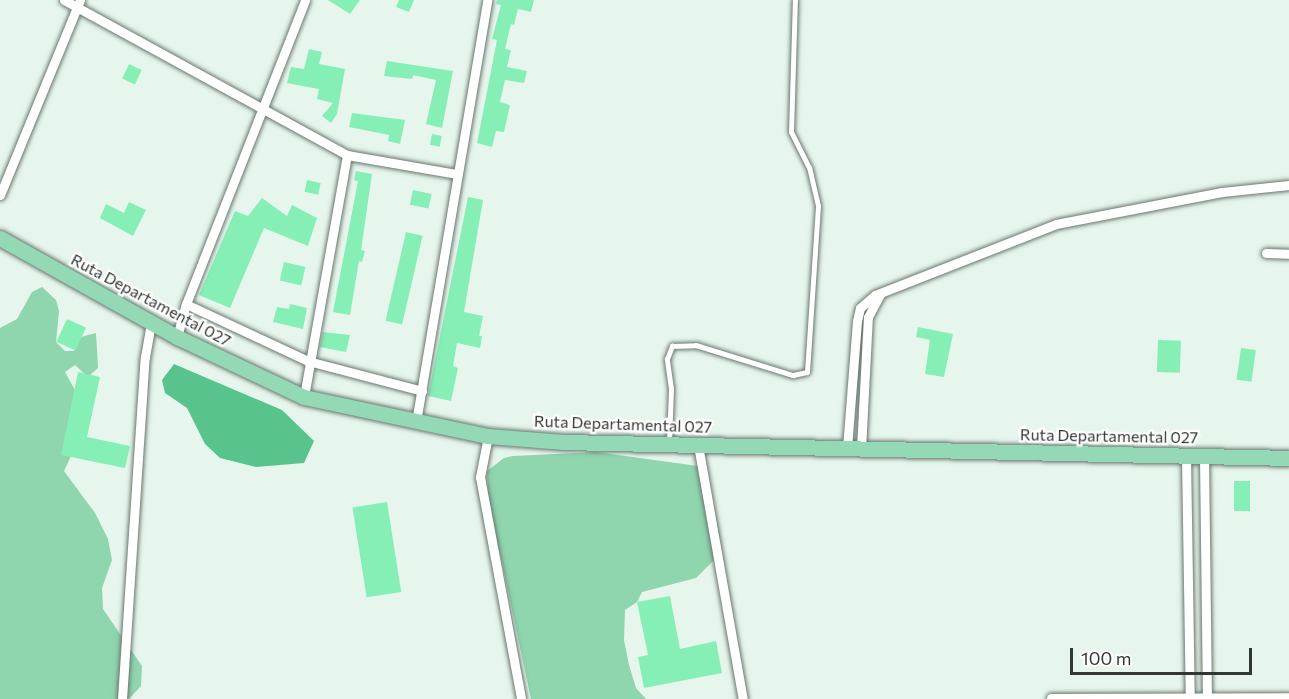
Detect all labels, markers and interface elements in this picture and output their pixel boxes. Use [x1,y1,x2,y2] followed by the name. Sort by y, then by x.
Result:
[68,250,234,350] street label: Ruta Departamental 027
[534,411,712,437] street label: Ruta Departamental 027
[1020,425,1198,447] street label: Ruta Departamental 027
[1073,636,1254,674] scale bar
[1081,647,1131,669] text: 100 m

